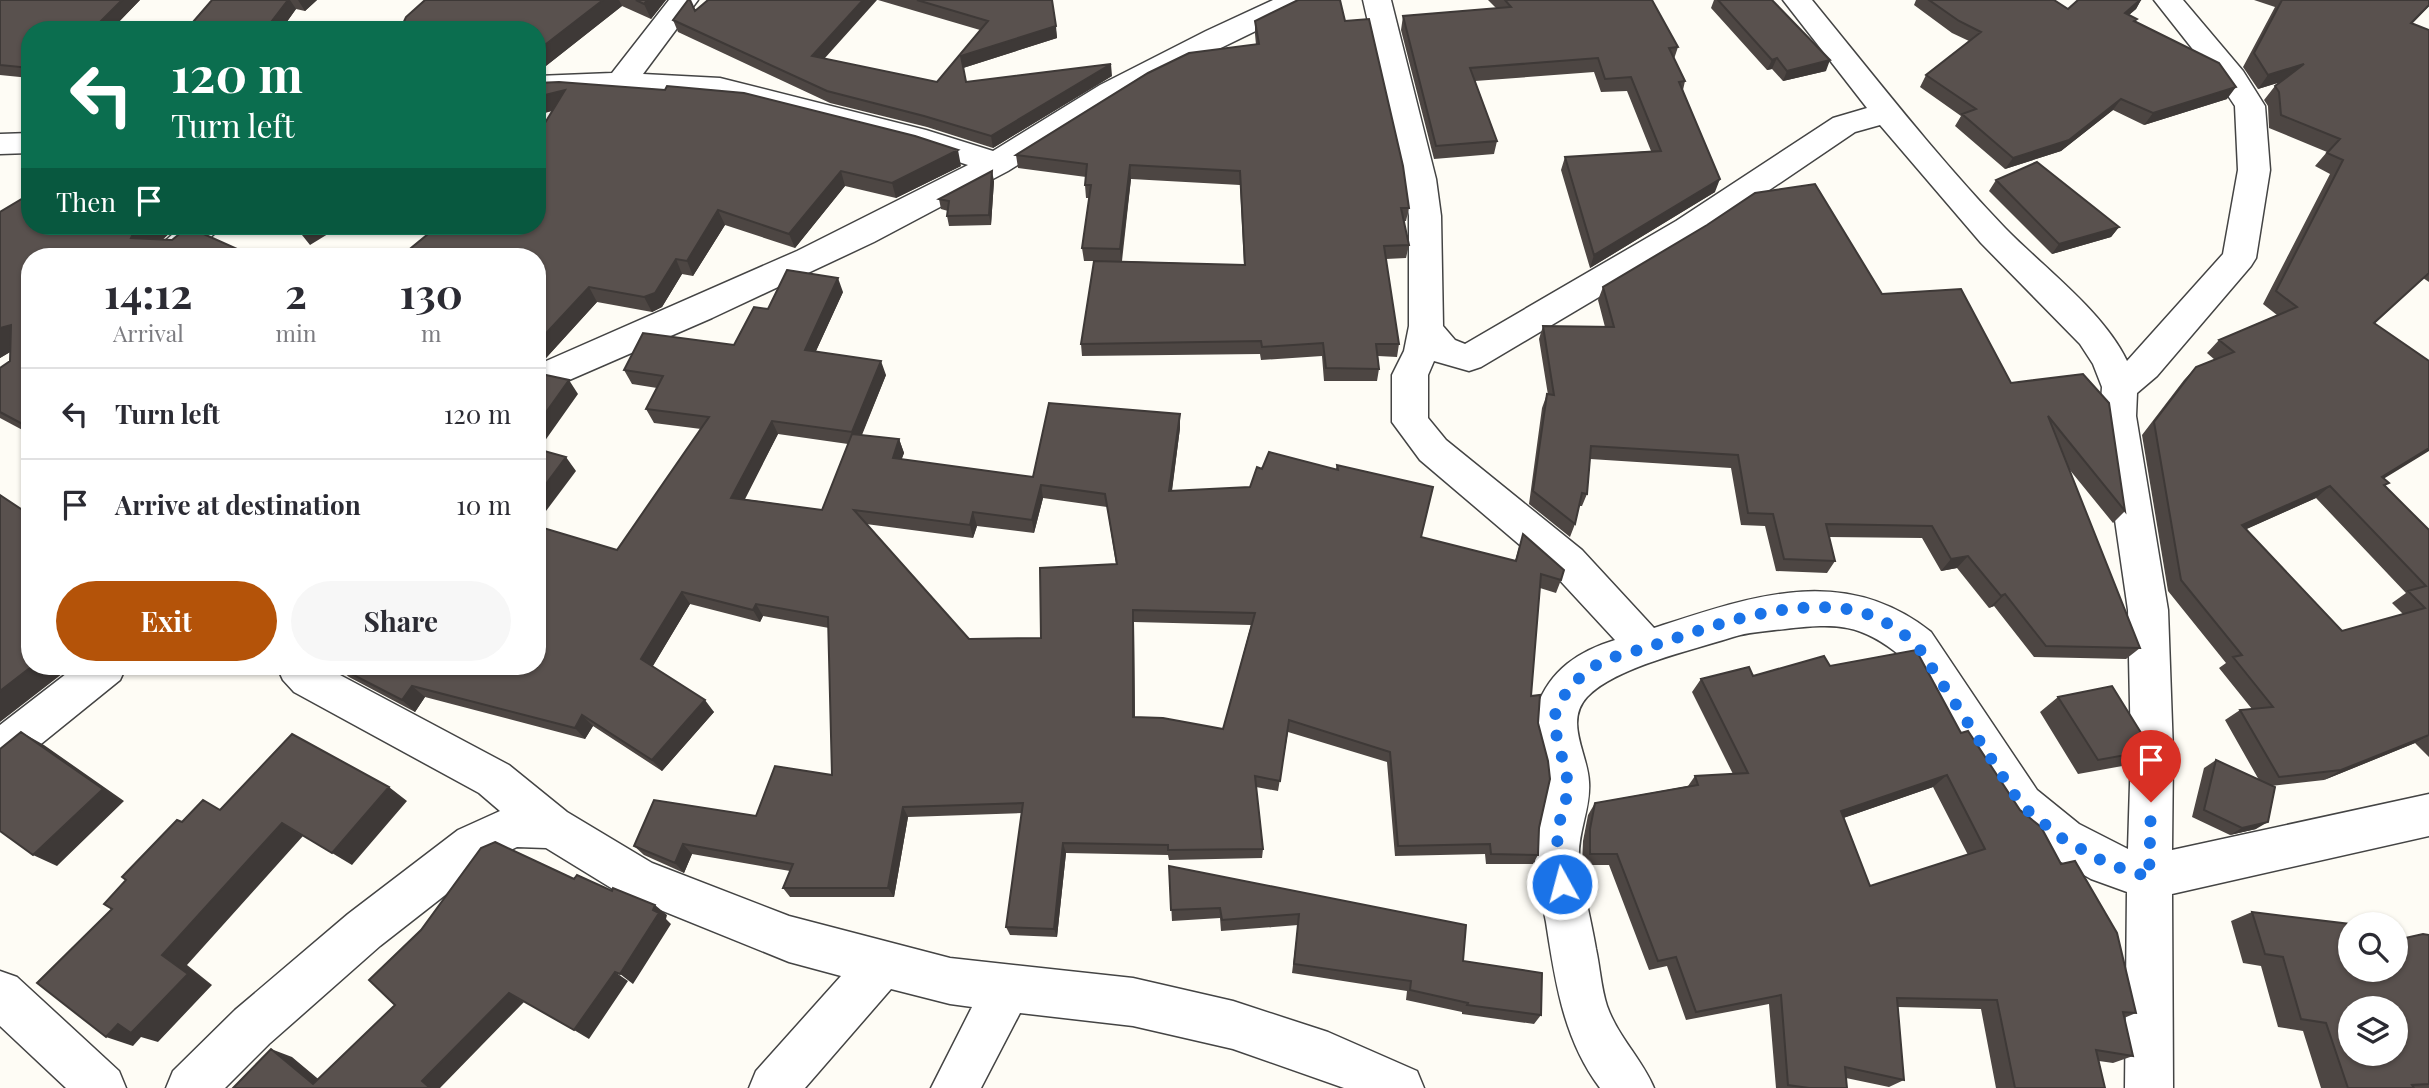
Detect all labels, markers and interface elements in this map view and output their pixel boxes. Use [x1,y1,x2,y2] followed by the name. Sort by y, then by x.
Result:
[171,40,303,105] text: 120 m
[56,49,147,140] icon: left
[171,103,295,146] text: Turn left
[130,182,168,220] icon: arrive
[56,184,116,219] text: Then
[104,264,193,320] text: 14:12
[285,264,307,320] text: 2
[400,264,463,320] text: 130
[113,317,184,348] text: Arrival
[276,317,317,348] text: min
[421,317,441,348] text: m
[56,395,94,433] icon: left
[115,396,220,431] text: Turn left
[444,396,511,431] text: 120 m
[56,486,94,524] icon: arrive
[115,487,361,522] text: Arrive at destination
[456,487,511,522] text: 10 m
[56,581,277,661] button: Exit
[291,581,511,661] button: Share
[2121,730,2181,802] pin
[2132,741,2170,779] icon: arrive
[1525,847,1599,921] position arrow
[2338,912,2408,1066] map controls
[2338,912,2408,982] button: search
[2338,996,2408,1066] button: layers

